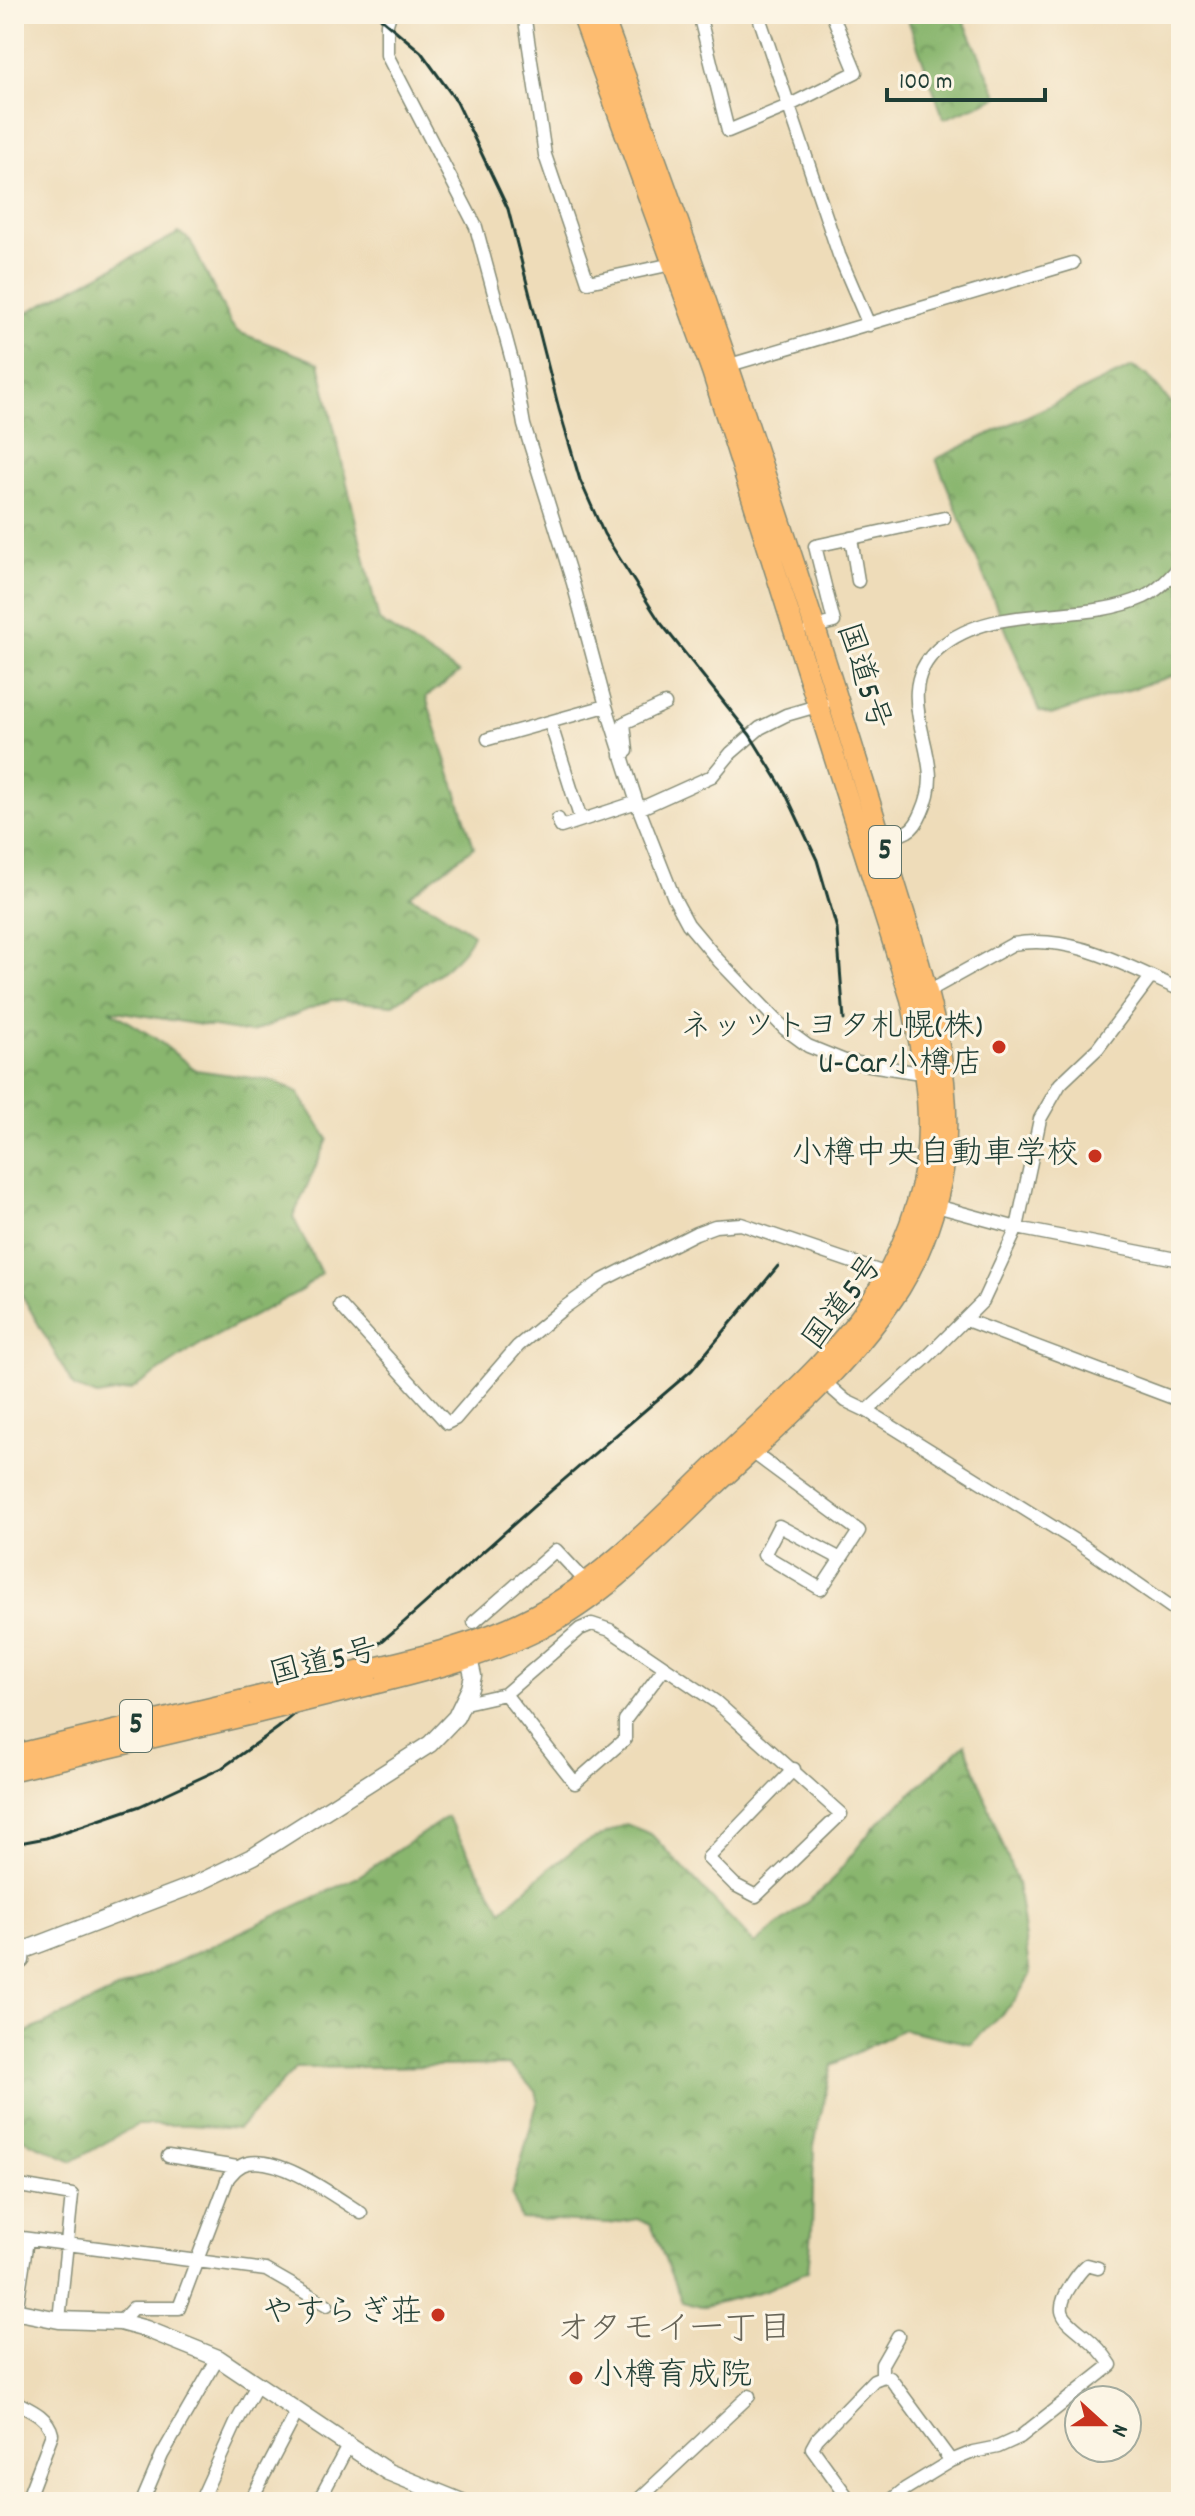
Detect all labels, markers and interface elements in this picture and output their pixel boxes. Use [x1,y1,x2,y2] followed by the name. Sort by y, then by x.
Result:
[887,52,1045,102] scale bar
[899,66,952,100] text: 100 m
[822,617,900,737] street label: 国道5号
[869,826,901,878] road number: 5
[680,1006,983,1089] place label: ネッツトヨタ札幌(株) U-Car小樽店
[990,1038,1008,1056] marker: ネッツトヨタ札幌(株) U-Car小樽店
[791,1133,1079,1179] place label: 小樽中央自動車学校
[1086,1147,1104,1165] marker: 小樽中央自動車学校
[793,1246,897,1362] street label: 国道5号
[265,1629,383,1701] street label: 国道5号
[120,1700,152,1752] road number: 5
[262,2292,422,2338] place label: やすらぎ荘
[429,2306,447,2324] marker: やすらぎ荘
[556,2307,792,2356] district label: オタモイ一丁目
[592,2355,752,2401] place label: 小樽育成院
[567,2369,585,2387] marker: 小樽育成院
[1063,2384,1143,2464] north arrow
[1102,2419,1135,2441] text: N

